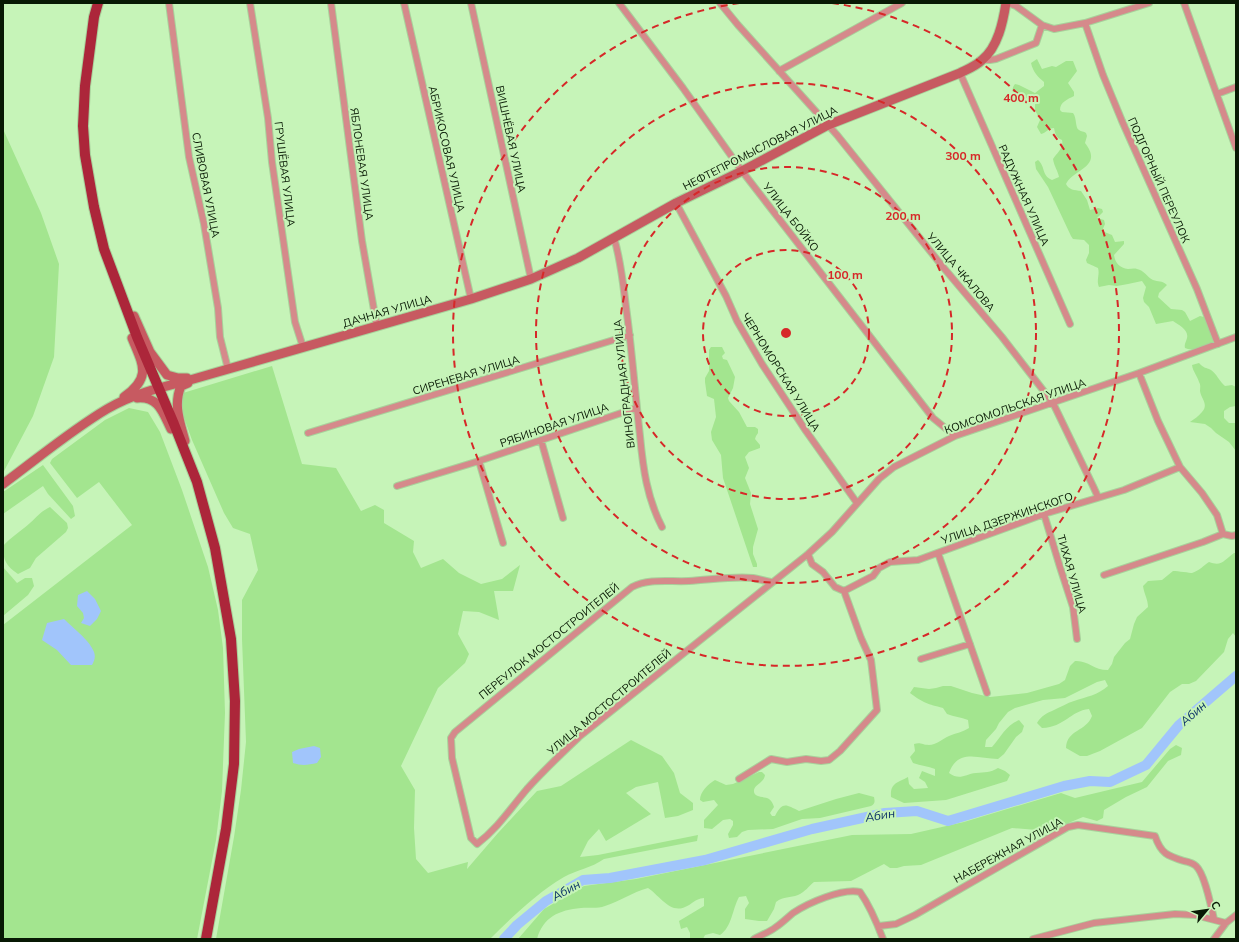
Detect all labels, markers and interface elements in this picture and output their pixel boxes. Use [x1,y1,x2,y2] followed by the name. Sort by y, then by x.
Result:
[426,84,468,214] street label: АБРИКОСОВАЯ УЛИЦА
[493,84,529,194] street label: ВИШНЁВАЯ УЛИЦА
[1003,90,1039,105] text: 400 m
[680,103,840,193] street label: НЕФТЕПРОМЫСЛОВАЯ УЛИЦА
[347,107,377,221] street label: ЯБЛОНЕВАЯ УЛИЦА
[1125,115,1193,246] street label: ПОДГОРНЫЙ ПЕРЕУЛОК
[272,121,298,227] street label: ГРУШЁВАЯ УЛИЦА
[189,131,223,239] street label: СЛИВОВАЯ УЛИЦА
[995,142,1053,248] street label: РАДУЖНАЯ УЛИЦА
[945,148,981,163] text: 300 m
[759,179,822,254] street label: УЛИЦА БОЙКО
[885,208,921,223] text: 200 m
[923,229,998,314] street label: УЛИЦА ЧКАЛОВА
[827,267,863,282] text: 100 m
[341,292,433,330] street label: ДАЧНАЯ УЛИЦА
[739,310,823,434] street label: ЧЕРНОМОРСКАЯ УЛИЦА
[610,319,638,449] street label: ВИНОГРАДНАЯ УЛИЦА
[779,326,793,340] centre of rings
[411,352,521,398] street label: СИРЕНЕВАЯ УЛИЦА
[942,375,1088,437] street label: КОМСОМОЛЬСКАЯ УЛИЦА
[498,400,610,450] street label: РЯБИНОВАЯ УЛИЦА
[938,489,1075,548] street label: УЛИЦА ДЗЕРЖИНСКОГО
[1054,533,1090,615] street label: ТИХАЯ УЛИЦА
[476,580,622,702] street label: ПЕРЕУЛОК МОСТОСТРОИТЕЛЕЙ
[543,646,674,759] street label: УЛИЦА МОСТОСТРОИТЕЛЕЙ
[1176,698,1209,729] water label: Абин
[863,805,896,825] water label: Абин
[951,814,1065,886] street label: НАБЕРЕЖНАЯ УЛИЦА
[548,876,583,904] water label: Абин
[1187,890,1227,930] north arrow
[1208,898,1224,912] text: С

